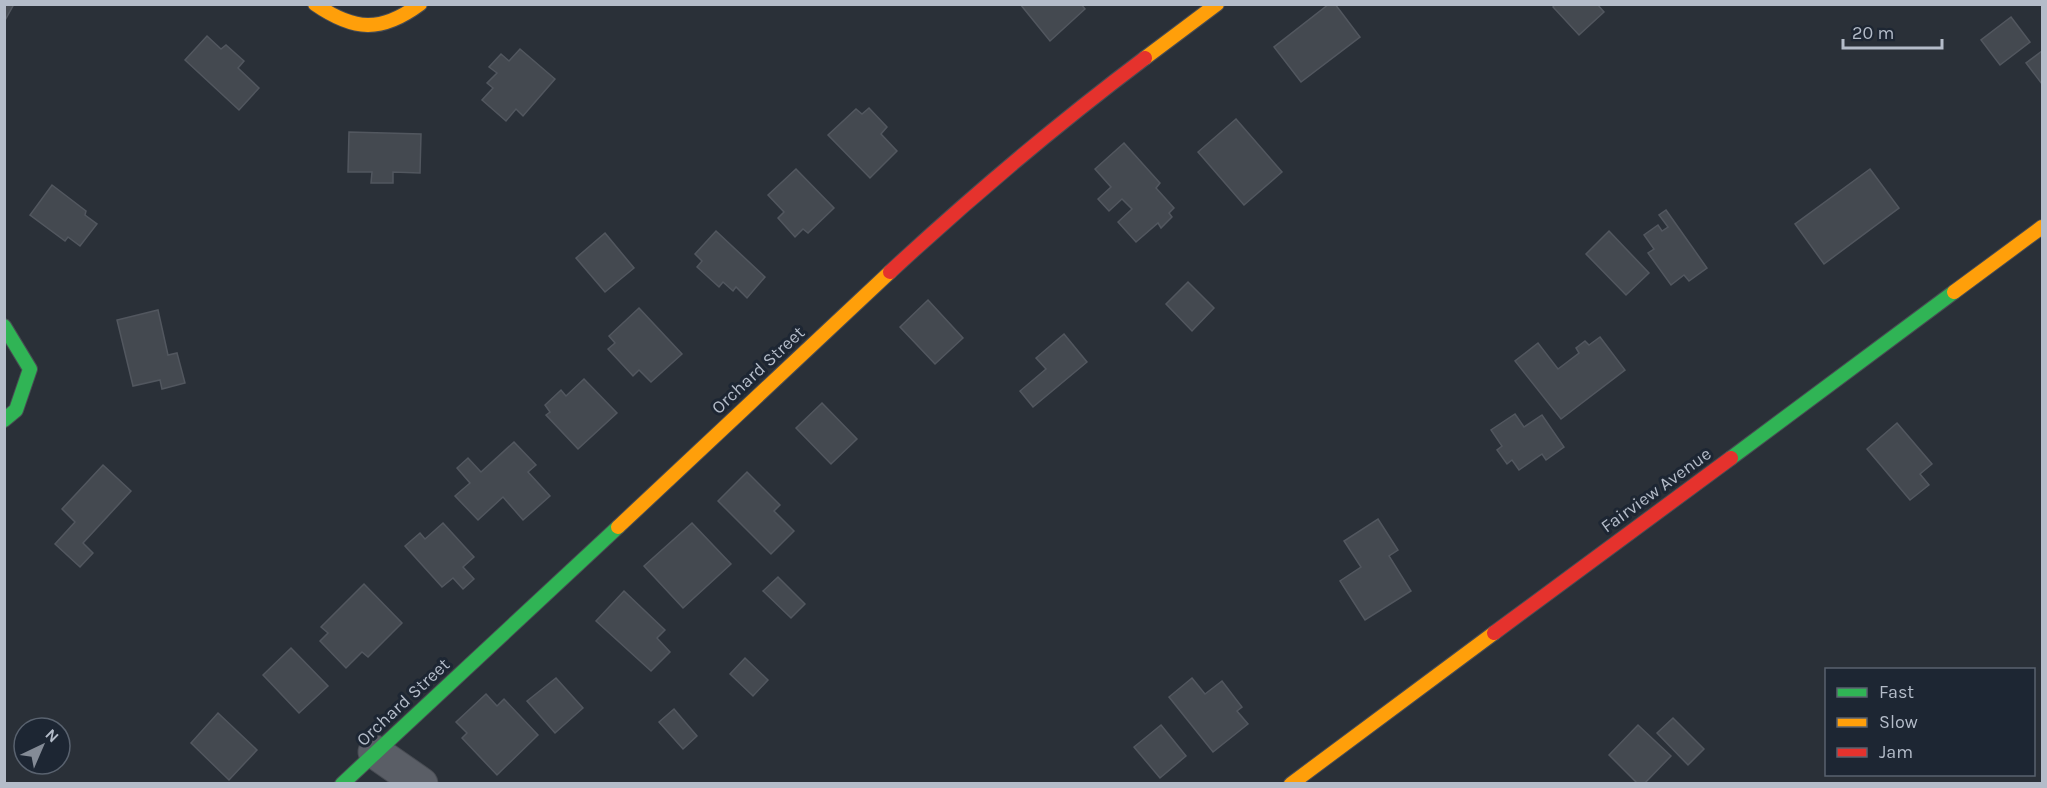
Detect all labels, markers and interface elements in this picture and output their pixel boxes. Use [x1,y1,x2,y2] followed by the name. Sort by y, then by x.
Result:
[1843,12,1942,50] scale bar
[1852,22,1894,44] text: 20 m
[707,321,809,419] street label: Orchard Street
[1597,443,1715,537] street label: Fairview Avenue
[352,653,454,751] street label: Orchard Street
[1825,668,2035,776] legend
[1879,681,1914,703] text: Fast
[1879,711,1918,733] text: Slow
[12,716,72,776] north arrow
[41,725,63,746] text: N
[1879,741,1913,763] text: Jam

